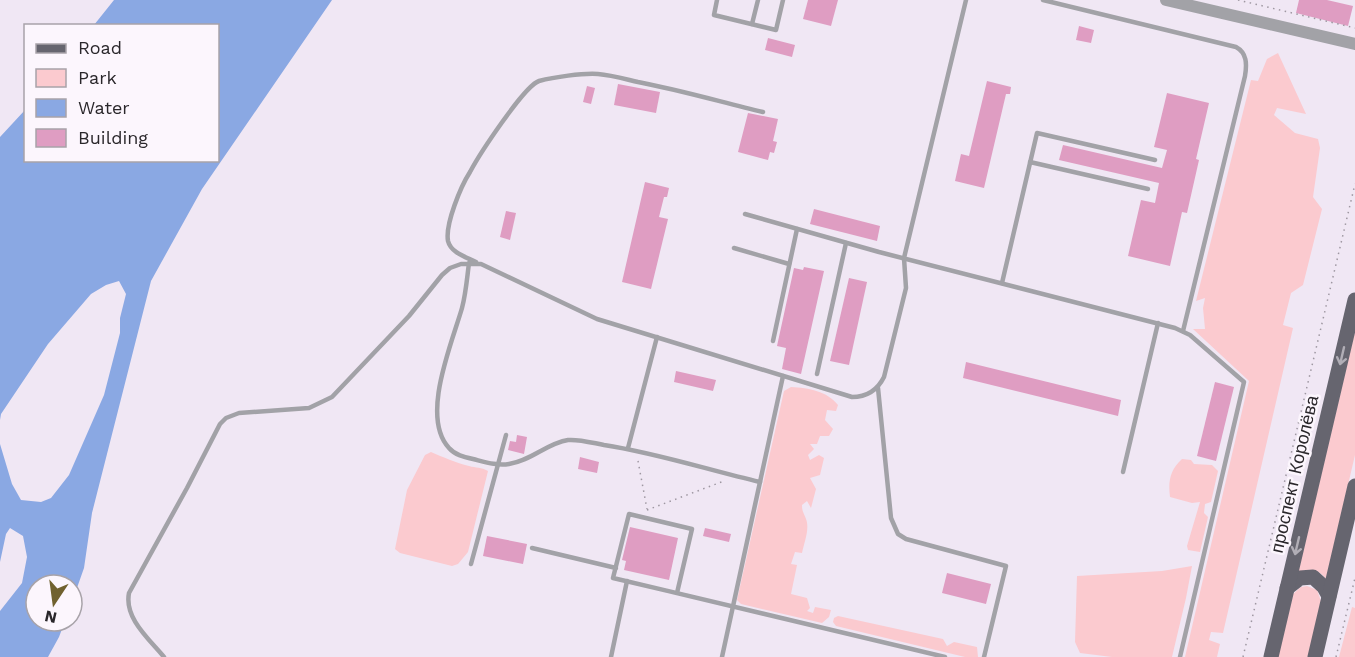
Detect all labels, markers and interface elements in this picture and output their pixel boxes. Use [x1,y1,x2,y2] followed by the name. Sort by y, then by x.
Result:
[24,24,219,162] legend
[78,37,122,58] text: Road
[78,67,117,88] text: Park
[78,97,130,118] text: Water
[78,127,148,148] text: Building
[1335,347,1347,366] one-way arrow
[1266,392,1323,555] street label: проспект Королёва
[1291,536,1302,556] one-way arrow
[24,573,84,633] north arrow
[43,607,59,628] text: N

